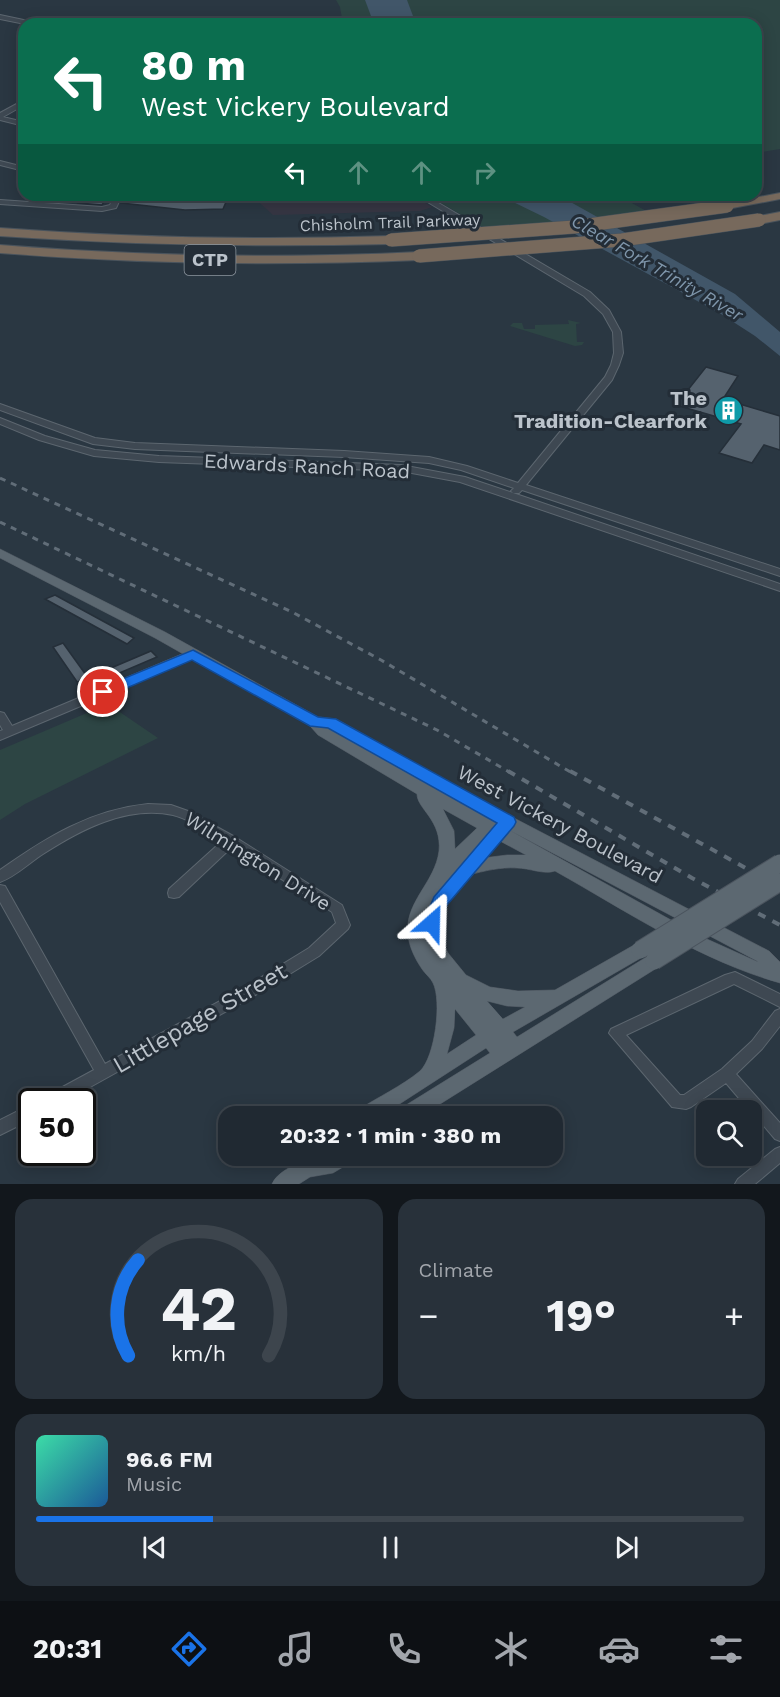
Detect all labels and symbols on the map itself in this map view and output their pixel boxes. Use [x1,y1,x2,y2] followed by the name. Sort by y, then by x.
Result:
[299,210,481,235] street label: Chisholm Trail Parkway
[568,210,748,326] water label: Clear Fork Trinity River
[184,245,236,275] road number: CTP
[514,386,708,433] place label: The Tradition-Clearfork
[712,394,744,426] building icon: The Tradition-Clearfork
[203,449,411,483] street label: Edwards Ranch Road
[77,666,128,717] pin
[453,760,667,888] street label: West Vickery Boulevard
[181,806,335,916] street label: Wilmington Drive
[400,891,464,955] position arrow
[108,957,292,1079] street label: Littlepage Street
[18,1088,96,1166] speed limit sign: 50

